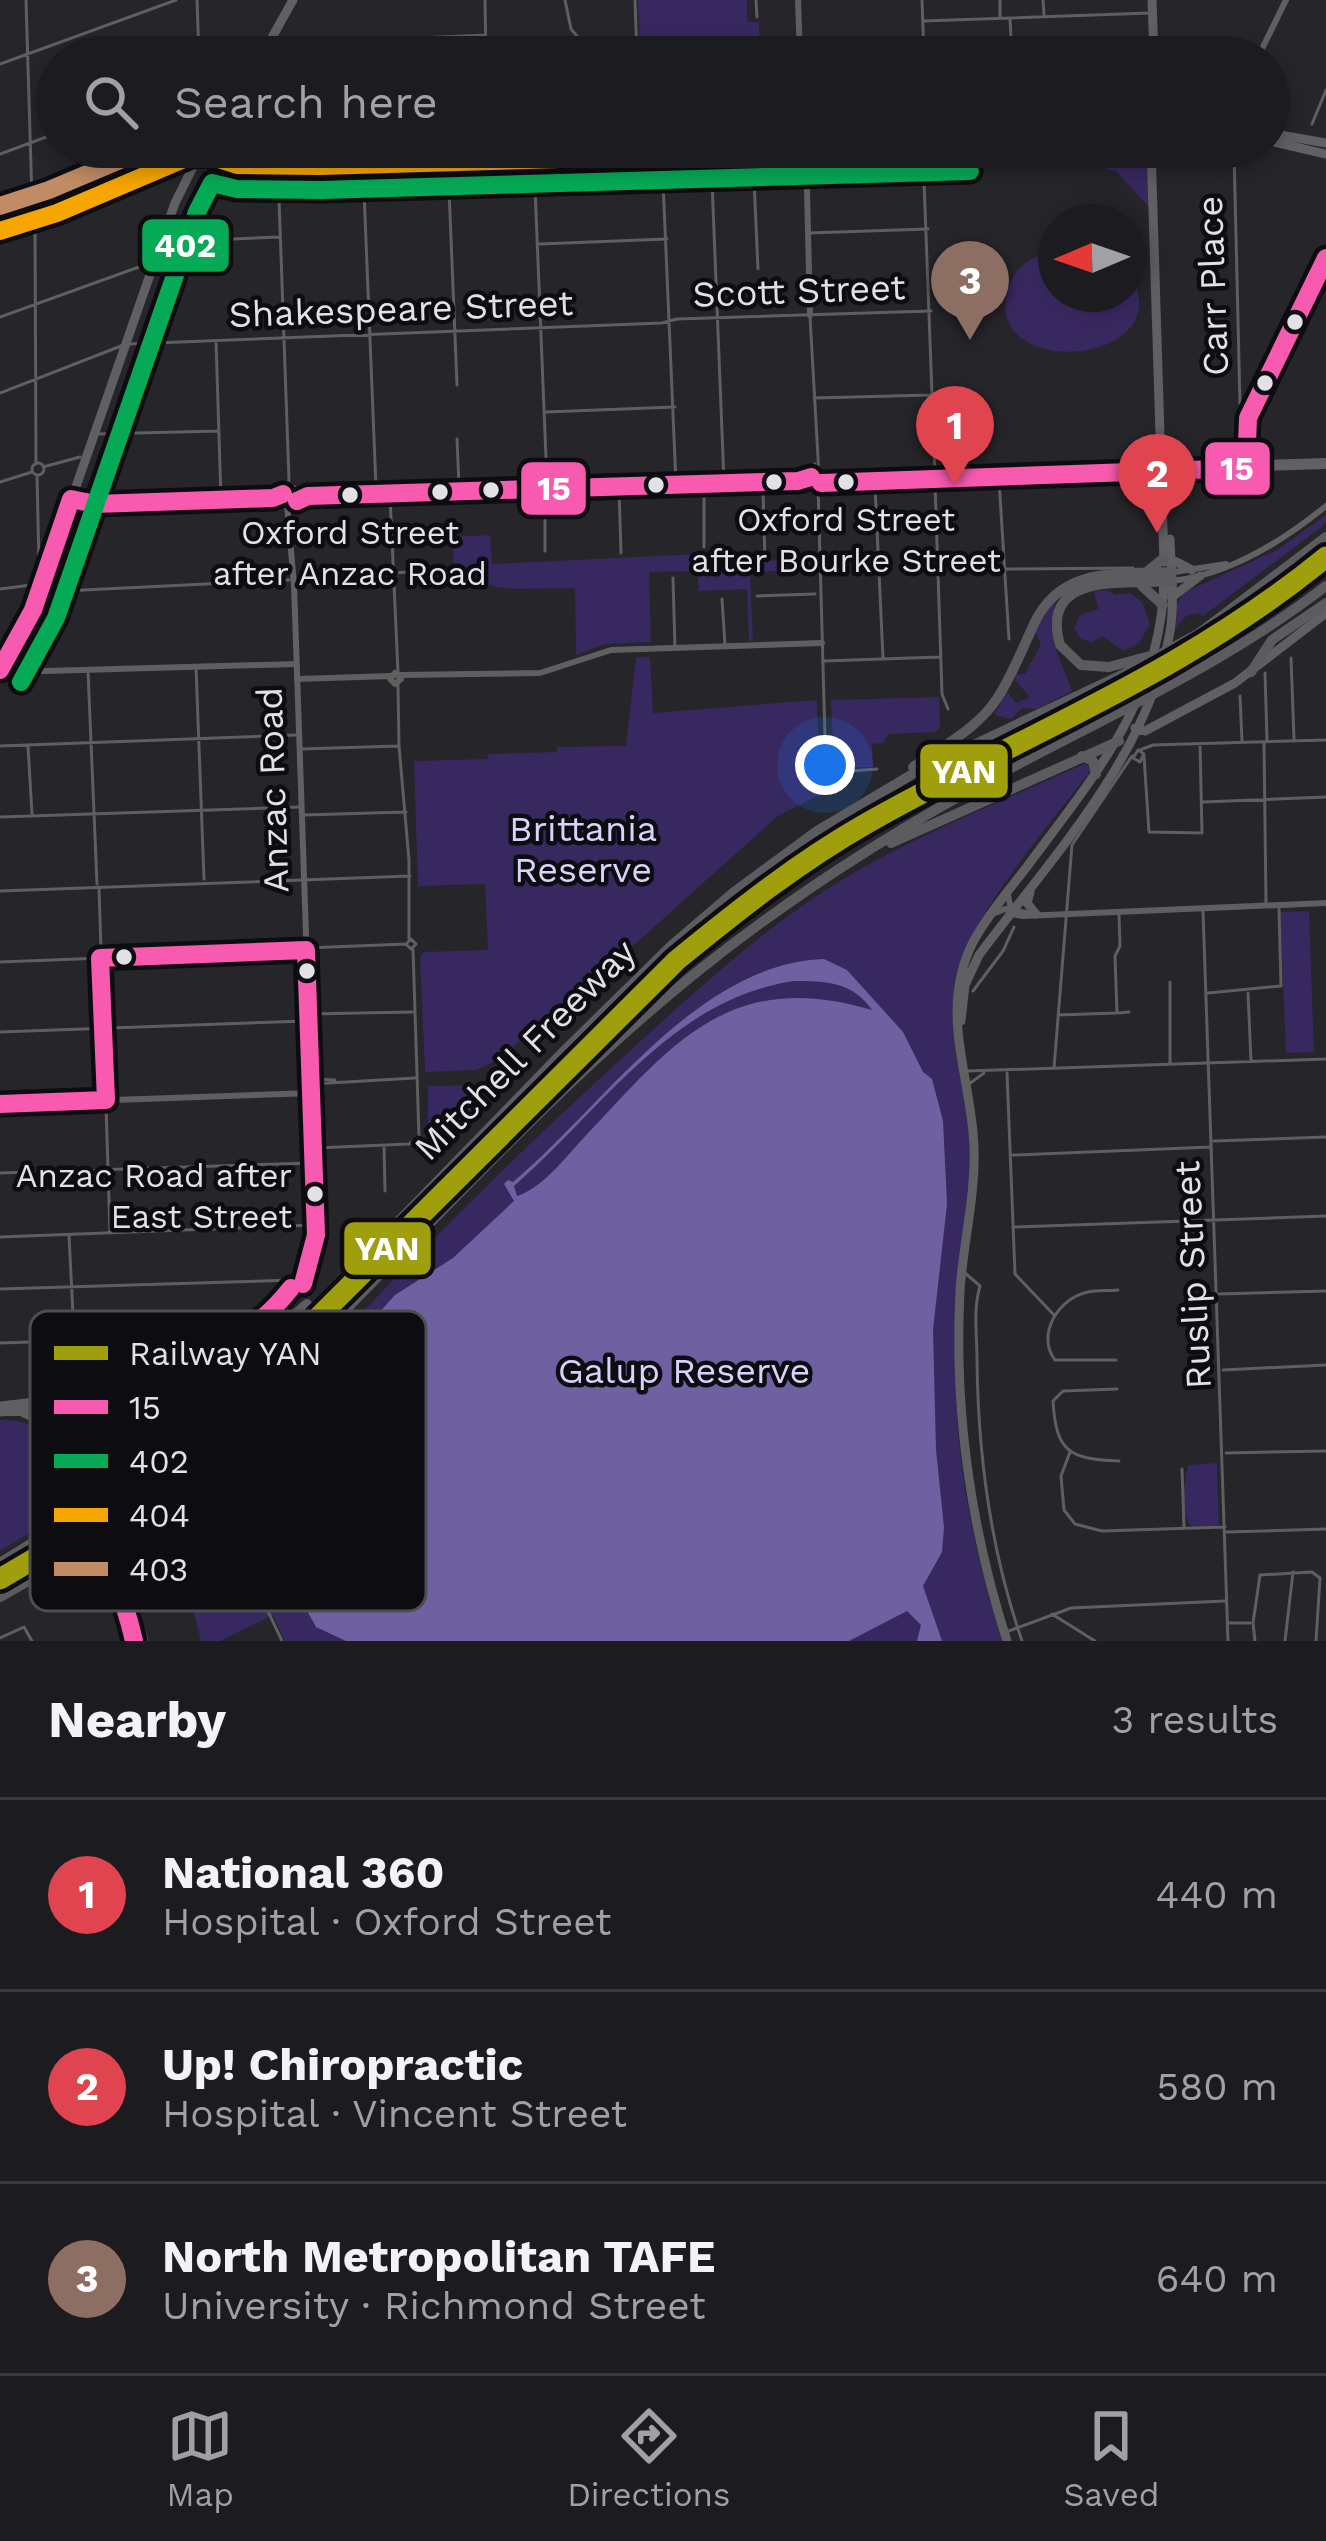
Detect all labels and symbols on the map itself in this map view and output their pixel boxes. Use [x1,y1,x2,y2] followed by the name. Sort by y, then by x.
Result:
[1189,195,1237,377] street label: Carr Place
[1038,204,1146,312] north arrow
[140,217,231,274] line badge: 402
[154,226,216,265] text: 402
[931,241,1009,340] pin: 3
[692,266,906,316] street label: Scott Street
[228,282,574,336] street label: Shakespeare Street
[1284,311,1306,333] unlabelled marker
[1254,372,1276,394] unlabelled marker
[916,386,994,485] pin: 1
[1118,434,1196,533] pin: 2
[1203,440,1272,497] line badge: 15
[1220,449,1254,488] text: 15
[519,460,588,517] line badge: 15
[537,469,571,508] text: 15
[763,471,785,493] unlabelled marker
[835,471,857,493] marker: Oxford Street after Bourke Street
[645,474,667,496] unlabelled marker
[480,479,502,501] unlabelled marker
[429,481,451,503] unlabelled marker
[339,484,361,506] marker: Oxford Street after Anzac Road
[691,500,1001,580] place label: Oxford Street after Bourke Street
[213,513,487,593] place label: Oxford Street after Anzac Road
[248,686,298,894] street label: Anzac Road
[795,735,855,795] your location
[918,742,1010,800] line badge: YAN
[931,752,997,791] text: YAN
[509,808,657,891] park label: Brittania Reserve
[406,931,644,1169] street label: Mitchell Freeway
[113,946,135,968] unlabelled marker
[296,960,318,982] unlabelled marker
[16,1156,292,1236] place label: Anzac Road after East Street
[1166,1160,1220,1390] street label: Ruslip Street
[304,1183,326,1205] marker: Anzac Road after East Street
[342,1220,433,1277] line badge: YAN
[354,1229,420,1268] text: YAN
[30,1311,426,1611] legend
[129,1334,322,1373] text: Railway YAN
[558,1350,810,1392] park label: Galup Reserve
[129,1388,161,1427] text: 15
[129,1442,189,1481] text: 402
[129,1496,190,1535] text: 404
[129,1550,188,1589] text: 403

